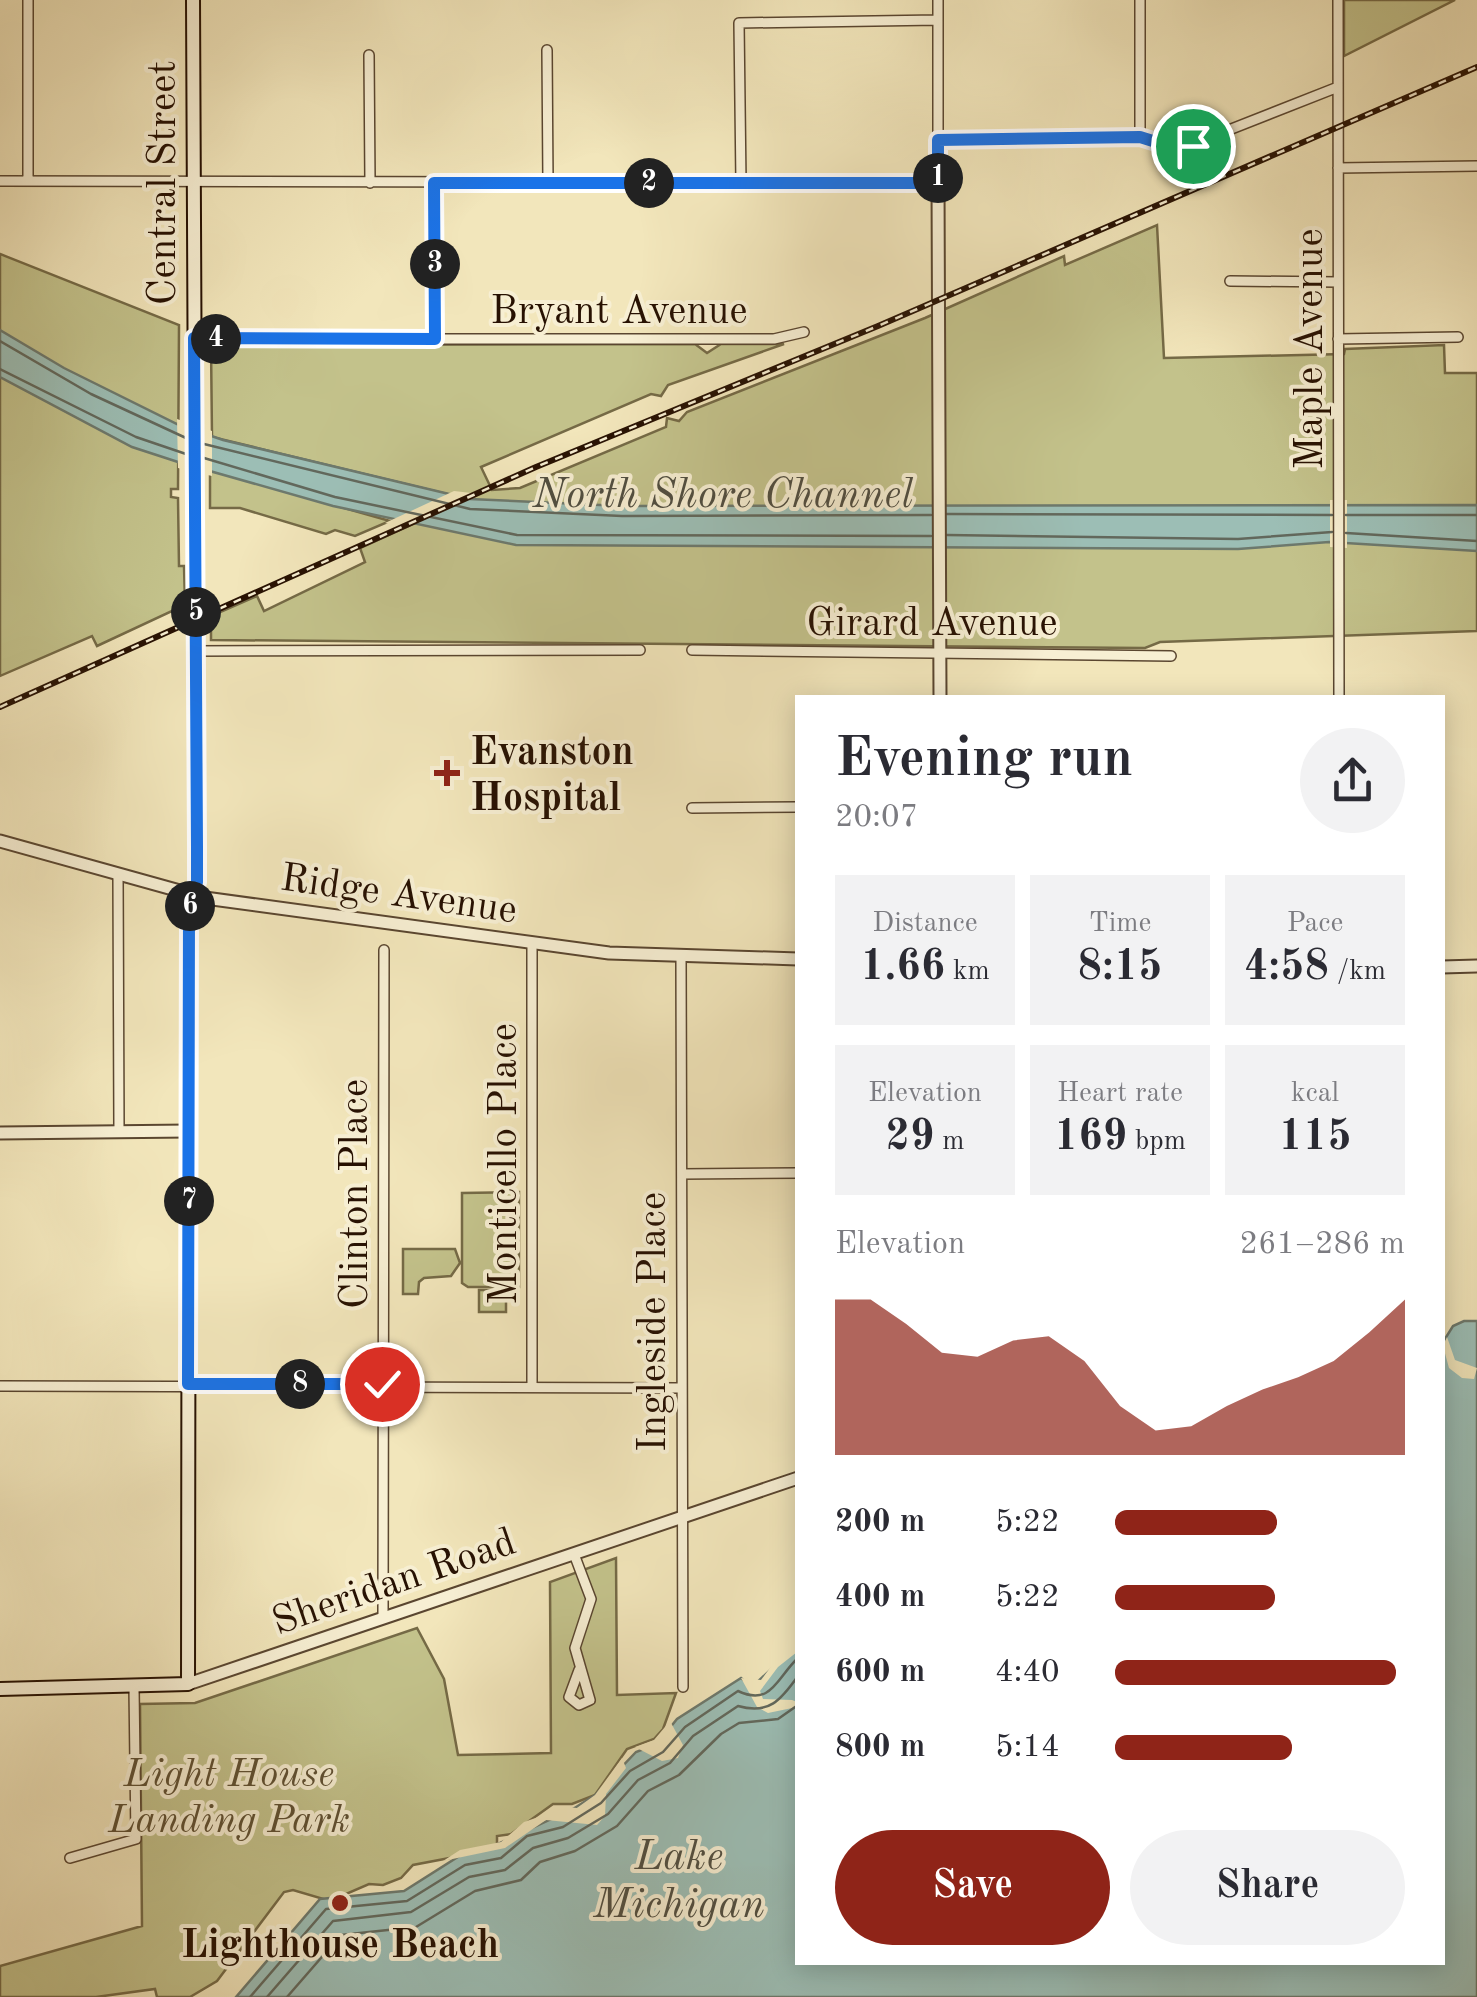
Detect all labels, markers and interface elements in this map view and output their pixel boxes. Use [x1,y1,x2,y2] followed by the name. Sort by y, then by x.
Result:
[145,61,185,305] street label: Central Street
[1151,104,1236,189] pin
[1166,119,1221,174] icon: arrive
[913,153,963,203] pin: 1
[624,158,674,208] pin: 2
[930,164,946,192] text: 1
[641,169,657,197] text: 2
[1292,228,1332,470] street label: Maple Avenue
[410,239,460,289] pin: 3
[427,250,443,278] text: 3
[490,293,748,333] street label: Bryant Avenue
[191,314,241,364] pin: 4
[208,325,224,353] text: 4
[532,475,913,517] water label: North Shore Channel
[171,587,221,637] pin: 5
[188,598,204,626] text: 5
[806,605,1058,645] street label: Girard Avenue
[1300,728,1405,833] button: share
[835,733,1133,788] text: Evening run
[470,734,634,820] place label: Evanston Hospital
[434,760,460,786] marker: Evanston Hospital
[835,802,918,834] text: 20:07
[278,860,519,932] street label: Ridge Avenue
[165,881,215,931] pin: 6
[182,892,198,920] text: 6
[872,910,978,938] text: Distance
[1089,910,1151,938] text: Time
[1287,910,1343,938] text: Pace
[860,947,945,989] text: 1.66
[1078,947,1162,989] text: 8:15
[1244,947,1329,989] text: 4:58
[945,958,990,986] text: km
[1329,958,1386,986] text: /km
[486,1023,526,1305] street label: Monticello Place
[337,1079,377,1309] street label: Clinton Place
[868,1080,982,1108] text: Elevation
[1057,1080,1183,1108] text: Heart rate
[1291,1080,1339,1108] text: kcal
[886,1117,934,1159] text: 29
[1054,1117,1127,1159] text: 169
[1278,1117,1352,1159] text: 115
[934,1128,964,1156] text: m
[1127,1128,1186,1156] text: bpm
[164,1176,214,1226] pin: 7
[181,1187,197,1215] text: 7
[635,1192,675,1452] street label: Ingleside Place
[835,1229,965,1261] text: Elevation
[1239,1229,1405,1261] text: 261–286 m
[340,1342,425,1427] pin
[355,1357,410,1412] icon: check
[275,1359,325,1409] pin: 8
[292,1370,308,1398] text: 8
[835,1507,925,1539] text: 200 m
[995,1507,1060,1539] text: 5:22
[267,1523,521,1644] street label: Sheridan Road
[835,1582,925,1614] text: 400 m
[995,1582,1060,1614] text: 5:22
[835,1657,925,1689] text: 600 m
[995,1657,1060,1689] text: 4:40
[835,1732,925,1764] text: 800 m
[995,1732,1060,1764] text: 5:14
[107,1756,350,1842] park label: Light House Landing Park
[835,1830,1110,1945] button: Save
[1130,1830,1405,1945] button: Share
[592,1837,765,1927] water label: Lake Michigan
[329,1892,351,1914] marker: Lighthouse Beach
[181,1927,499,1967] place label: Lighthouse Beach

